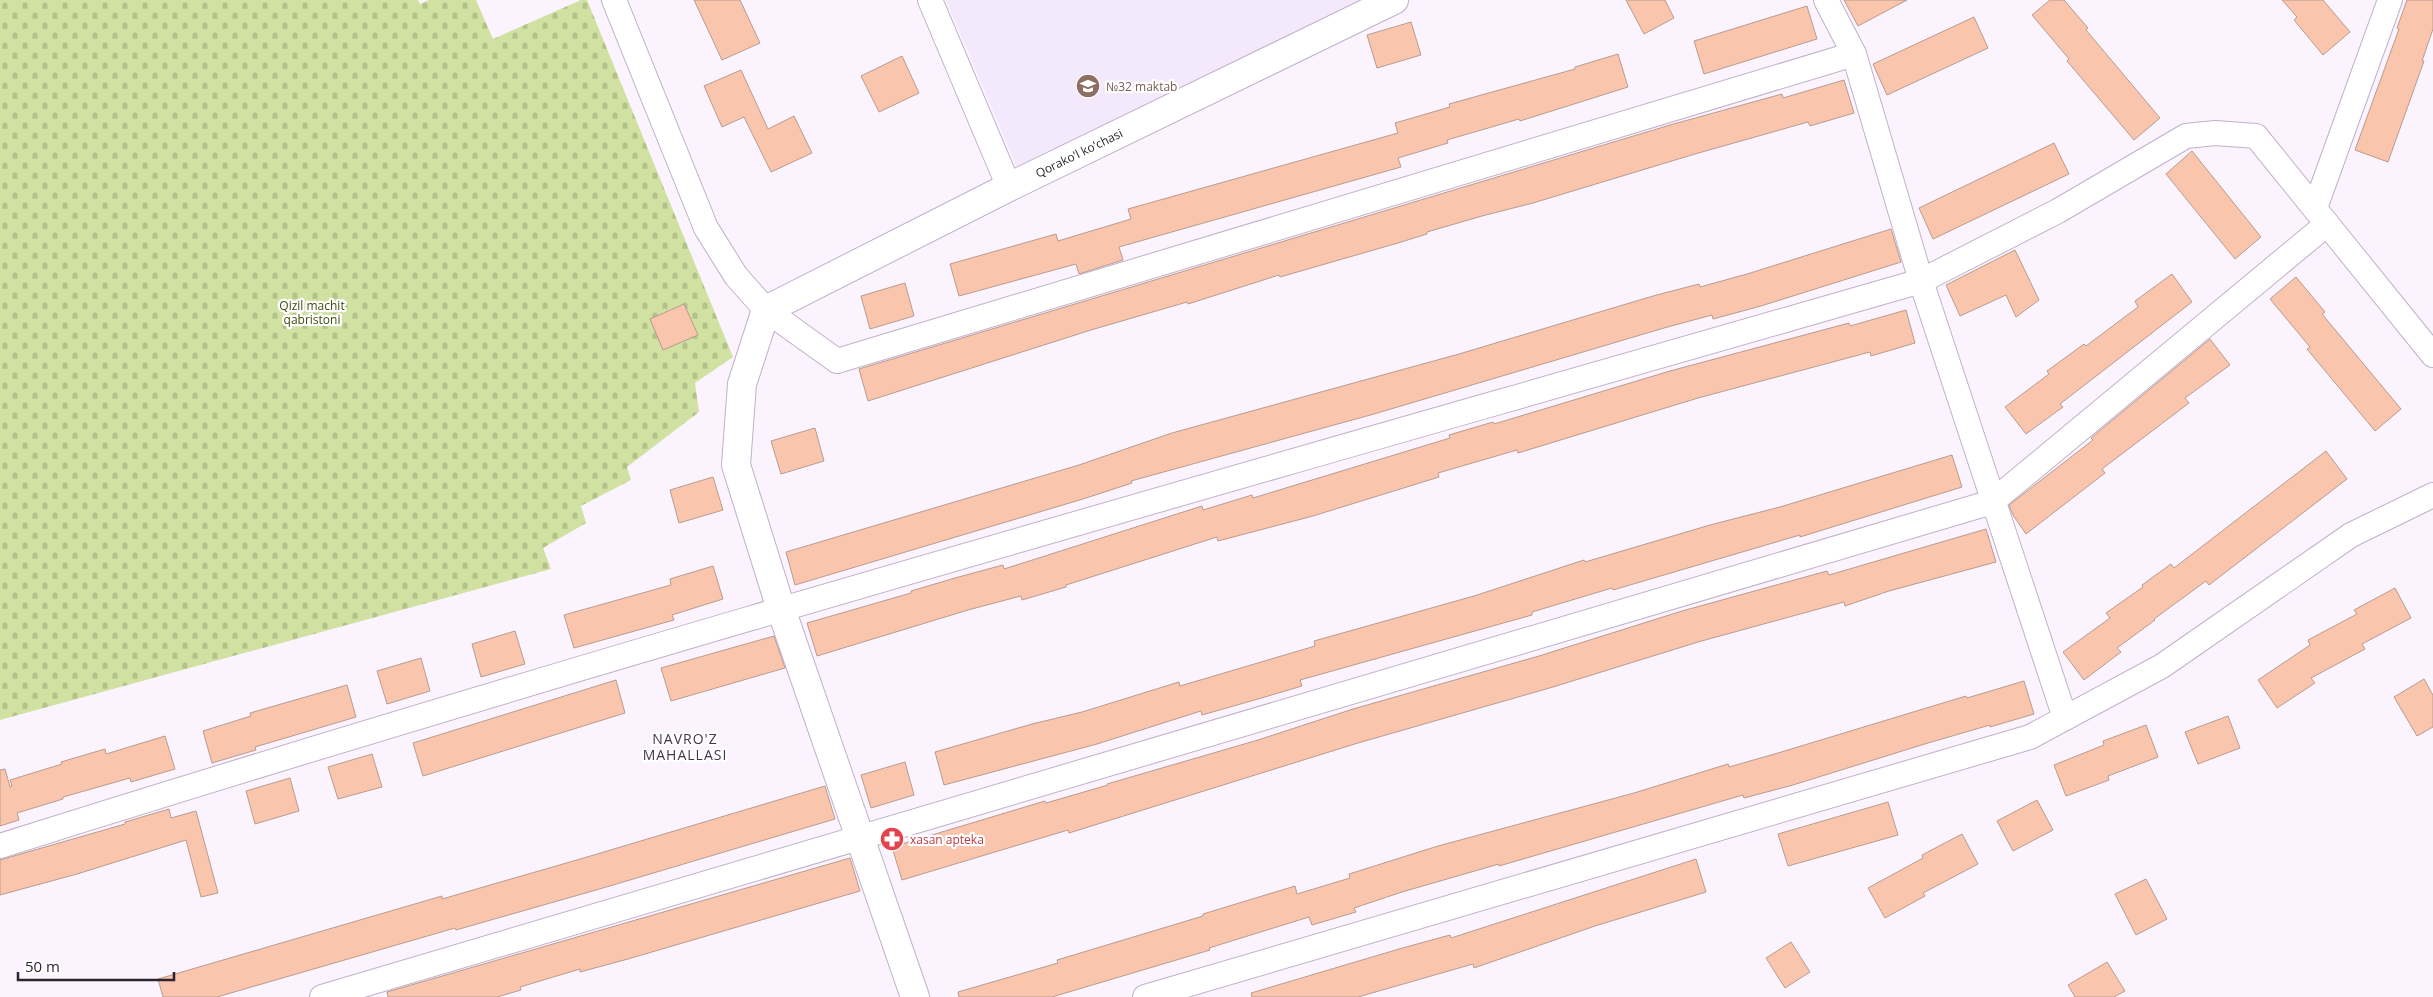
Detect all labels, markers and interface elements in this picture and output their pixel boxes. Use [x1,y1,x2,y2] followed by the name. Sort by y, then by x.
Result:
[1075,73,1101,99] school or university icon: №32 maktab
[1106,78,1177,95] place label: №32 maktab
[1033,125,1125,181] street label: Qorako'l ko'chasi
[279,297,345,328] park label: Qizil machit qabristoni
[643,729,727,764] district label: NAVRO'Z MAHALLASI
[879,826,905,852] pharmacy icon: xasan apteka
[910,831,984,848] place label: xasan apteka
[18,950,174,982] scale bar
[25,956,60,976] text: 50 m

